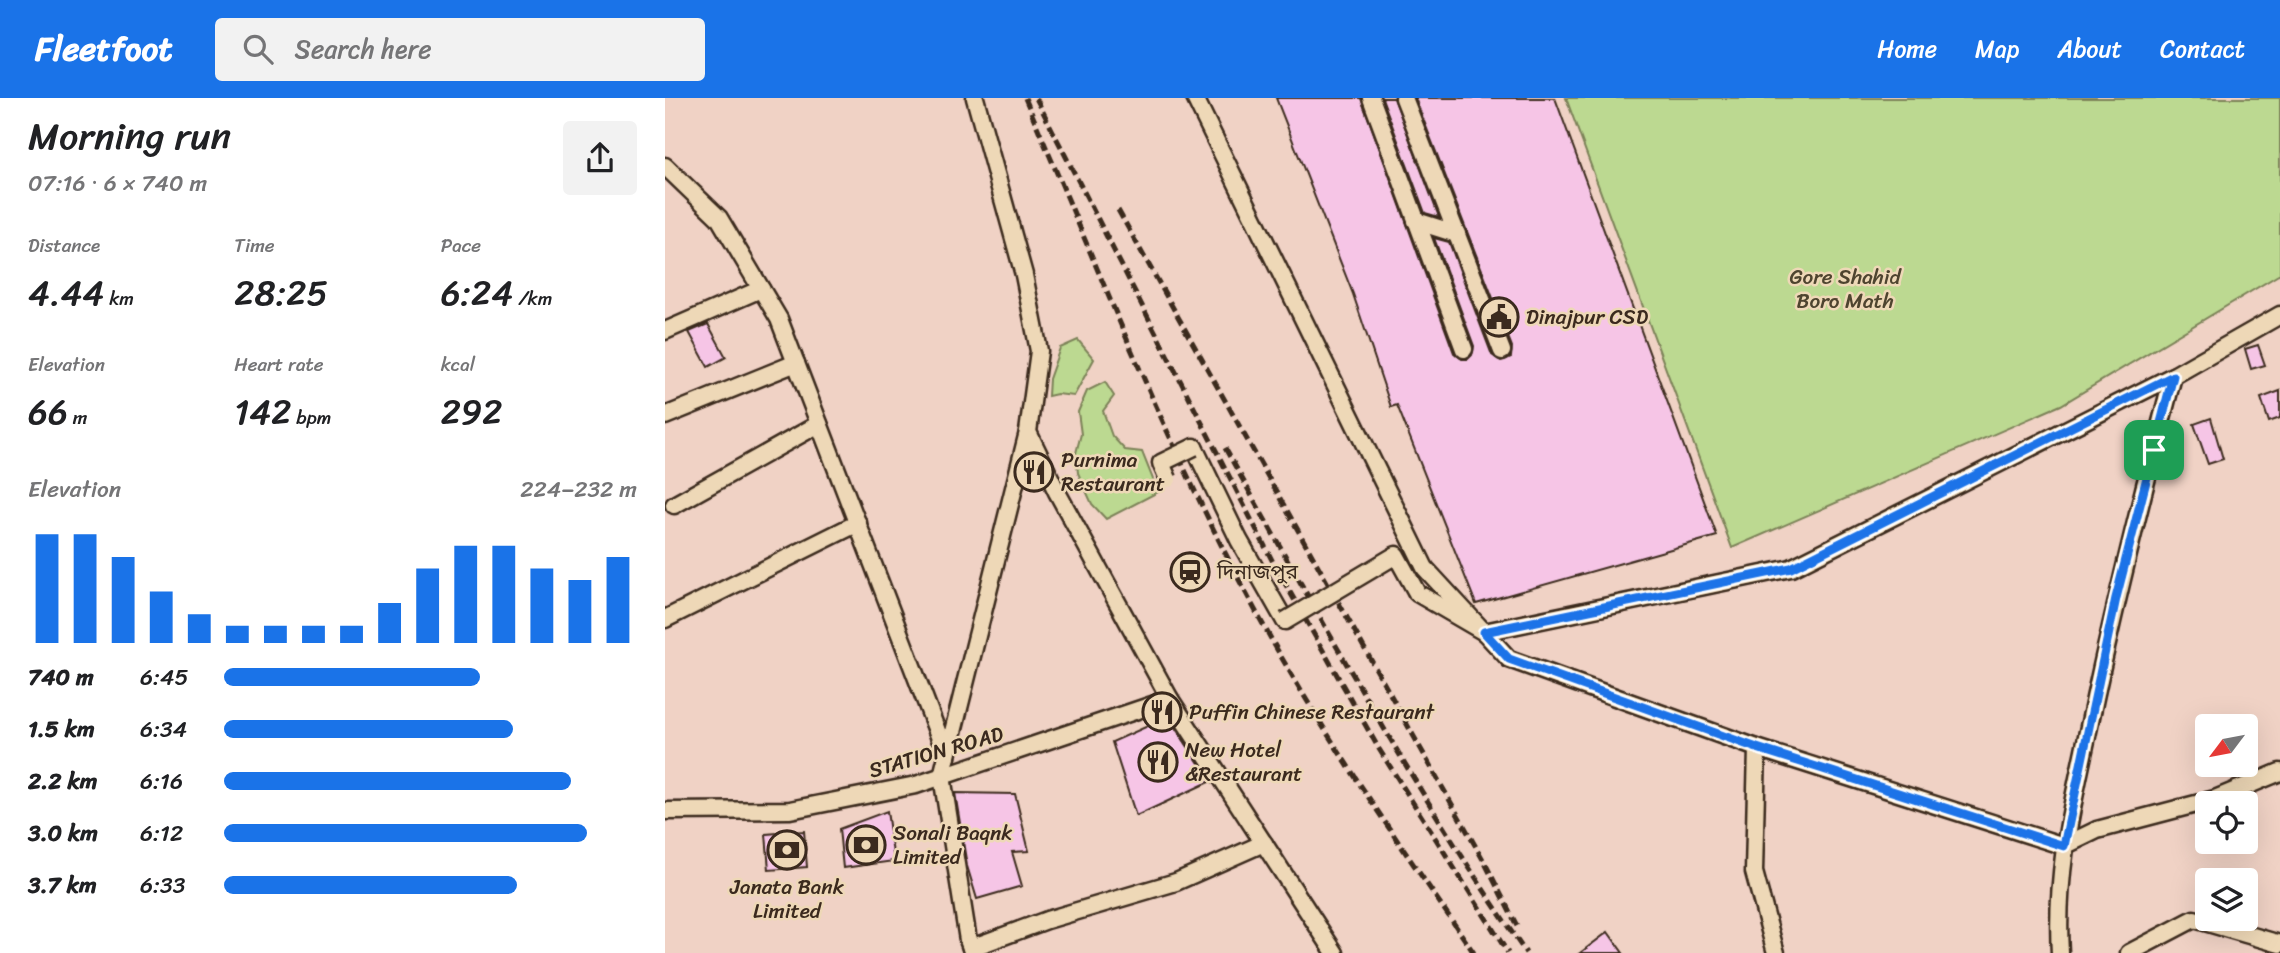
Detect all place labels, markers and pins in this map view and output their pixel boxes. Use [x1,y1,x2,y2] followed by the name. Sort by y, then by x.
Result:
[1478,296,1520,338] public building icon: Dinajpur CSD
[1526,298,1649,336] place label: Dinajpur CSD
[2124,420,2184,480] pin
[1061,441,1165,503] place label: Purnima Restaurant
[1013,451,1055,493] restaurant icon: Purnima Restaurant
[1169,551,1211,593] station icon: দিনাজপুর
[1216,553,1299,591] place label: দিনাজপুর
[1141,691,1183,733] restaurant icon: Puffin Chinese Restaurant
[1189,693,1435,731] place label: Puffin Chinese Restaurant
[1185,731,1302,793] place label: New Hotel &Restaurant
[1137,741,1179,783] restaurant icon: New Hotel &Restaurant
[893,814,1012,876] place label: Sonali Baqnk Limited
[845,824,887,866] bank icon: Sonali Baqnk Limited
[766,829,808,871] bank icon: Janata Bank Limited
[729,868,845,930] place label: Janata Bank Limited

